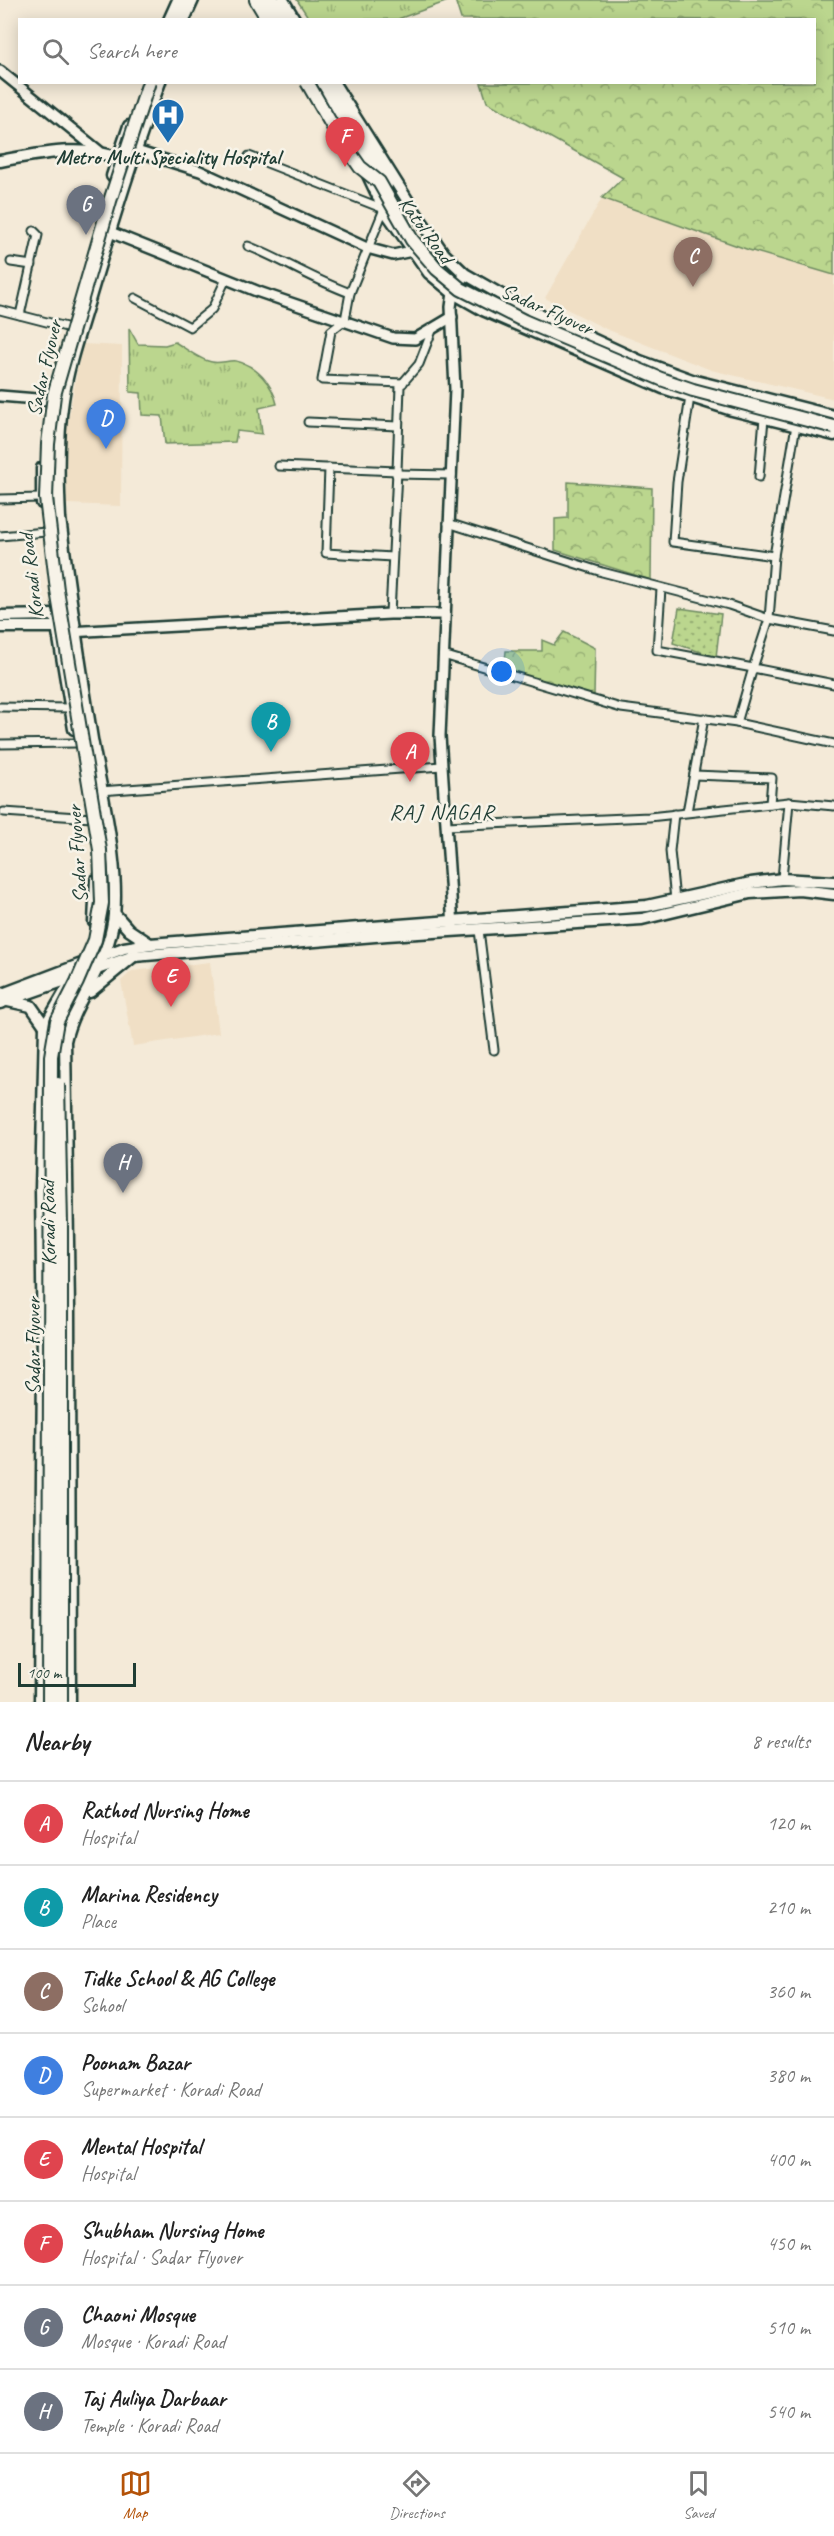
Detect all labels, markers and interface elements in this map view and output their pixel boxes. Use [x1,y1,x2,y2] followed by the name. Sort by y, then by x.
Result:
[18,18,816,84] search box
[39,35,72,68] icon: search
[87,37,177,65] text: Search here
[150,97,186,144] hospital icon: Metro Multi Speciality Hospital
[326,118,364,167] pin: F
[56,144,284,170] place label: Metro Multi Speciality Hospital
[66,186,106,235] pin: G
[393,191,461,271] street label: Katol Road
[674,238,712,287] pin: C
[497,277,598,341] street label: Sadar Flyover
[20,316,68,419] street label: Sadar Flyover
[86,400,126,449] pin: D
[13,529,49,620] street label: Koradi Road
[487,657,516,686] your location
[252,702,290,752] pin: B
[390,732,430,782] pin: A
[389,798,496,826] district label: RAJ NAGAR
[61,803,93,904] street label: Sadar Flyover
[152,958,190,1007] pin: E
[104,1144,142,1193] pin: H
[34,1177,62,1266] street label: Koradi Road
[20,1296,46,1395] street label: Sadar Flyover
[18,1660,136,1688] scale bar
[27,1663,61,1683] text: 100 m
[24,1725,89,1758] text: Nearby
[751,1729,810,1754] text: 8 results
[81,1797,249,1825] text: Rathod Nursing Home
[38,1811,49,1836] text: A
[767,1811,810,1836] text: 120 m
[81,1825,136,1850] text: Hospital
[81,1881,217,1909] text: Marina Residency
[38,1895,49,1920] text: B
[767,1895,810,1920] text: 210 m
[81,1909,116,1934] text: Place
[81,1965,274,1993] text: Tidke School & AG College
[39,1979,48,2004] text: C
[767,1979,810,2004] text: 360 m
[81,1993,124,2018] text: School
[81,2049,190,2077] text: Poonam Bazar
[38,2063,49,2088] text: D
[767,2063,810,2088] text: 380 m
[81,2077,261,2102] text: Supermarket · Koradi Road
[81,2133,201,2161] text: Mental Hospital
[38,2147,49,2172] text: E
[767,2147,810,2172] text: 400 m
[81,2161,136,2186] text: Hospital
[81,2217,263,2245] text: Shubham Nursing Home
[39,2231,48,2256] text: F
[767,2231,810,2256] text: 450 m
[81,2245,242,2270] text: Hospital · Sadar Flyover
[81,2301,195,2329] text: Chaoni Mosque
[39,2315,48,2340] text: G
[767,2315,810,2340] text: 510 m
[81,2329,225,2354] text: Mosque · Koradi Road
[81,2385,226,2413] text: Taj Auliya Darbaar
[38,2399,49,2424] text: H
[767,2399,810,2424] text: 540 m
[81,2413,218,2438] text: Temple · Koradi Road
[119,2467,152,2523] tab: Map
[389,2467,445,2523] tab: Directions
[682,2467,715,2523] tab: Saved

